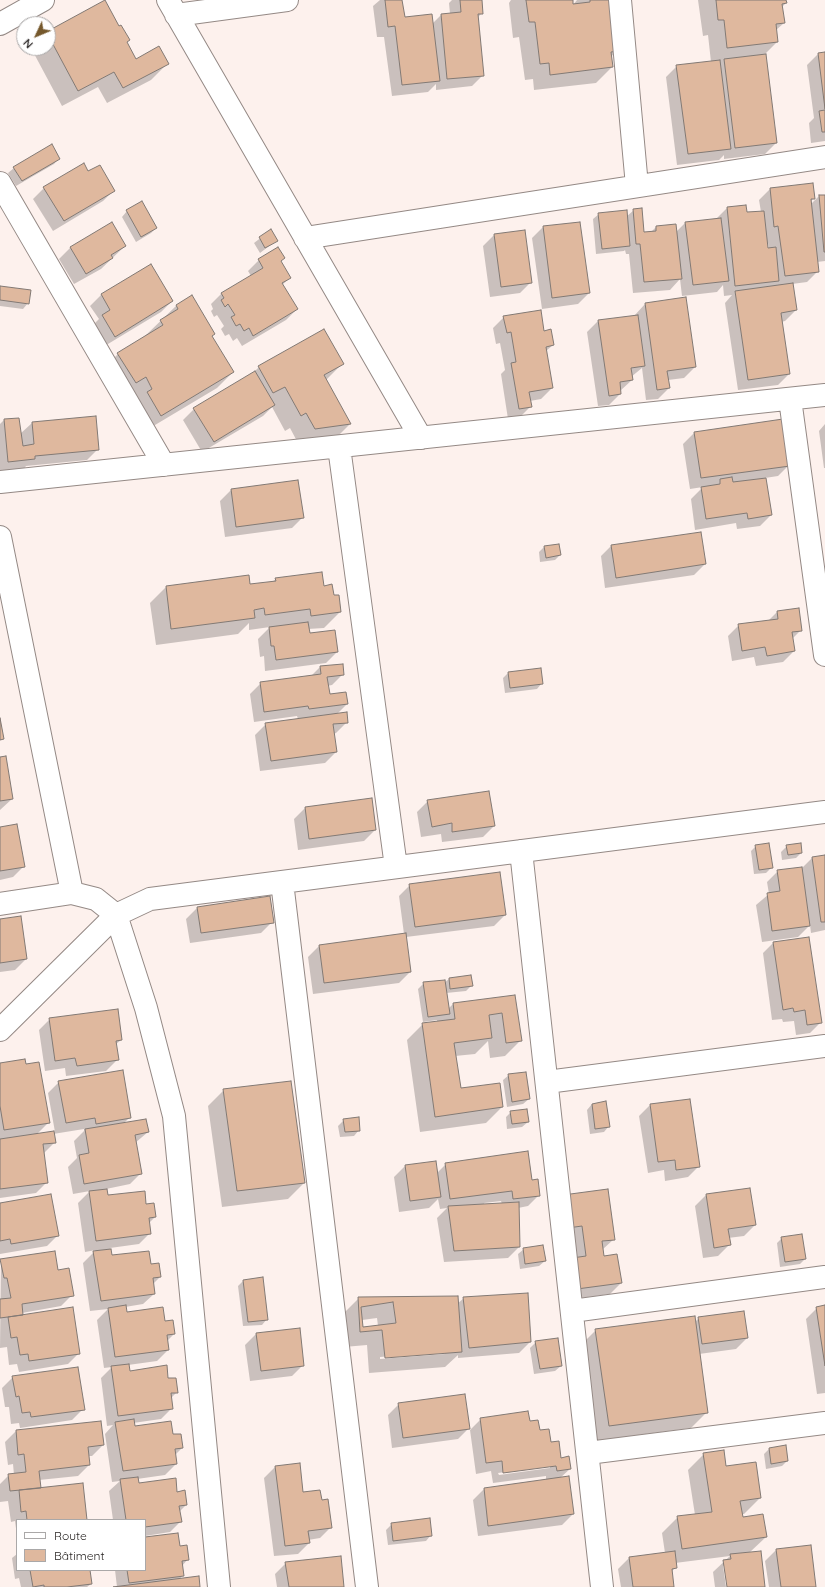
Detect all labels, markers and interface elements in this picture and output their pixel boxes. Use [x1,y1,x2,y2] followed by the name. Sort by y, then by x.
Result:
[16,16,56,56] north arrow
[20,36,36,51] text: N
[16,1519,146,1571] legend
[54,1528,87,1543] text: Route
[54,1548,104,1563] text: Bâtiment

